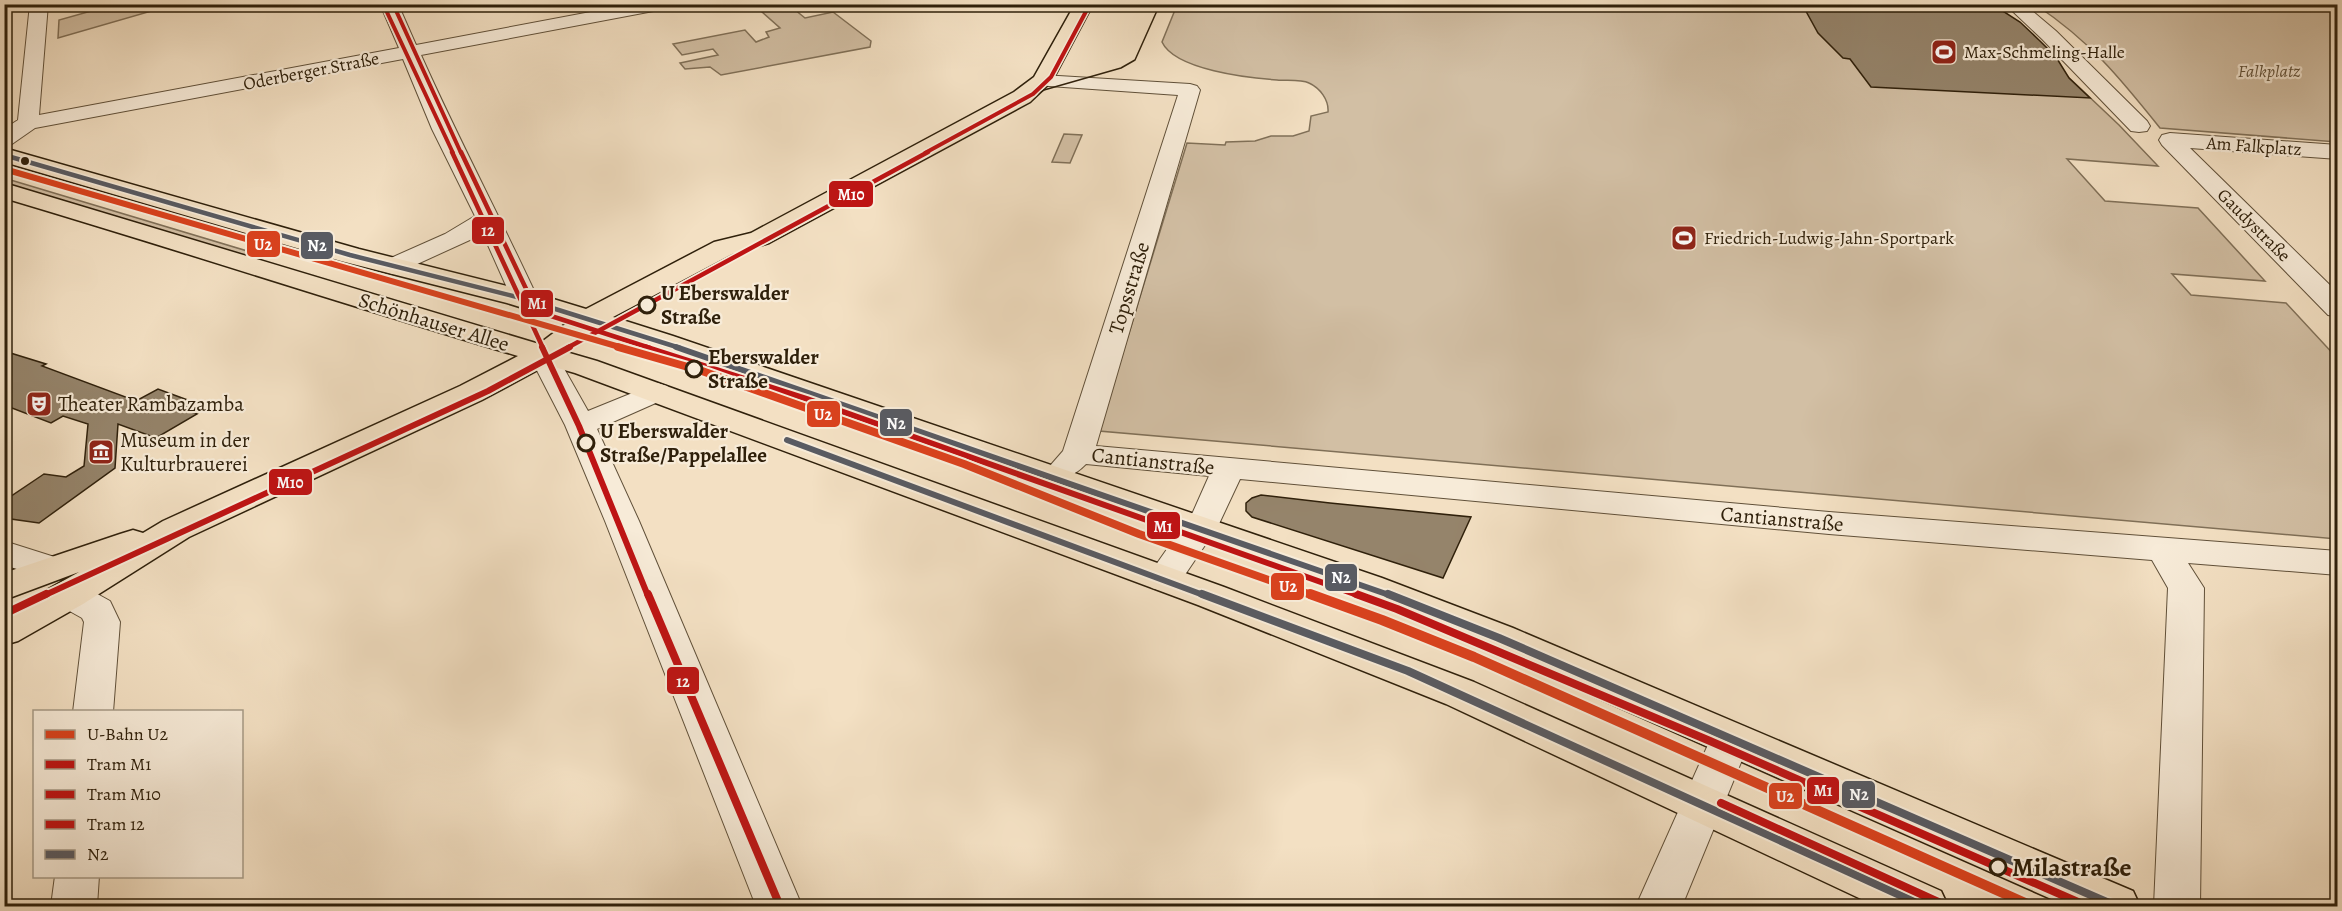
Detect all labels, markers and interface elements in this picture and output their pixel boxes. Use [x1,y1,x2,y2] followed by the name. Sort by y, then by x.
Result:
[1929,37,1959,67] sports icon: Max-Schmeling-Halle
[1964,40,2125,64] place label: Max-Schmeling-Halle
[241,46,381,96] street label: Oderberger Straße
[2238,59,2301,83] park label: Falkplatz
[2205,131,2302,161] street label: Am Falkplatz
[19,155,31,167] unlabelled marker
[828,180,874,208] line badge: M10
[2212,183,2296,267] street label: Gaudystraße
[837,184,865,206] text: M10
[471,216,505,245] line badge: 12
[481,220,495,242] text: 12
[1669,223,1699,253] sports icon: Friedrich-Ludwig-Jahn-Sportpark
[1704,226,1954,250] place label: Friedrich-Ludwig-Jahn-Sportpark
[246,230,281,258] line badge: U2
[300,231,334,260] line badge: N2
[254,234,272,256] text: U2
[307,235,327,257] text: N2
[1102,238,1156,338] street label: Topsstraße
[661,279,790,331] place label: U Eberswalder Straße
[355,286,513,358] street label: Schönhauser Allee
[520,289,554,318] line badge: M1
[527,293,547,315] text: M1
[638,296,656,314] marker: U Eberswalder Straße
[708,343,819,395] place label: Eberswalder Straße
[685,360,703,378] marker: Eberswalder Straße
[24,389,54,419] theatre icon: Theater Rambazamba
[58,390,244,418] place label: Theater Rambazamba
[806,400,841,428] line badge: U2
[814,404,832,426] text: U2
[879,408,913,437] line badge: N2
[886,413,906,435] text: N2
[600,417,767,469] place label: U Eberswalder Straße/Pappelallee
[120,426,250,478] place label: Museum in der Kulturbrauerei
[577,434,595,452] marker: U Eberswalder Straße/Pappelallee
[86,437,116,467] museum icon: Museum in der Kulturbrauerei
[1090,441,1216,481] street label: Cantianstraße
[268,468,313,496] line badge: M10
[276,472,304,494] text: M10
[1719,500,1845,538] street label: Cantianstraße
[1146,511,1181,540] line badge: M1
[1153,516,1173,538] text: M1
[1324,563,1358,592] line badge: N2
[1331,567,1351,589] text: N2
[1270,572,1305,601] line badge: U2
[1279,576,1297,598] text: U2
[666,666,700,695] line badge: 12
[676,671,690,693] text: 12
[33,710,243,878] legend
[87,722,168,746] text: U-Bahn U2
[87,752,151,776] text: Tram M1
[1806,776,1840,805] line badge: M1
[1813,780,1833,802] text: M1
[1841,780,1876,809] line badge: N2
[87,782,161,806] text: Tram M10
[1768,782,1803,810] line badge: U2
[1849,784,1869,806] text: N2
[1776,786,1794,808] text: U2
[87,812,145,836] text: Tram 12
[87,842,109,866] text: N2
[2012,850,2132,885] place label: Milastraße
[1989,858,2007,876] marker: Milastraße

